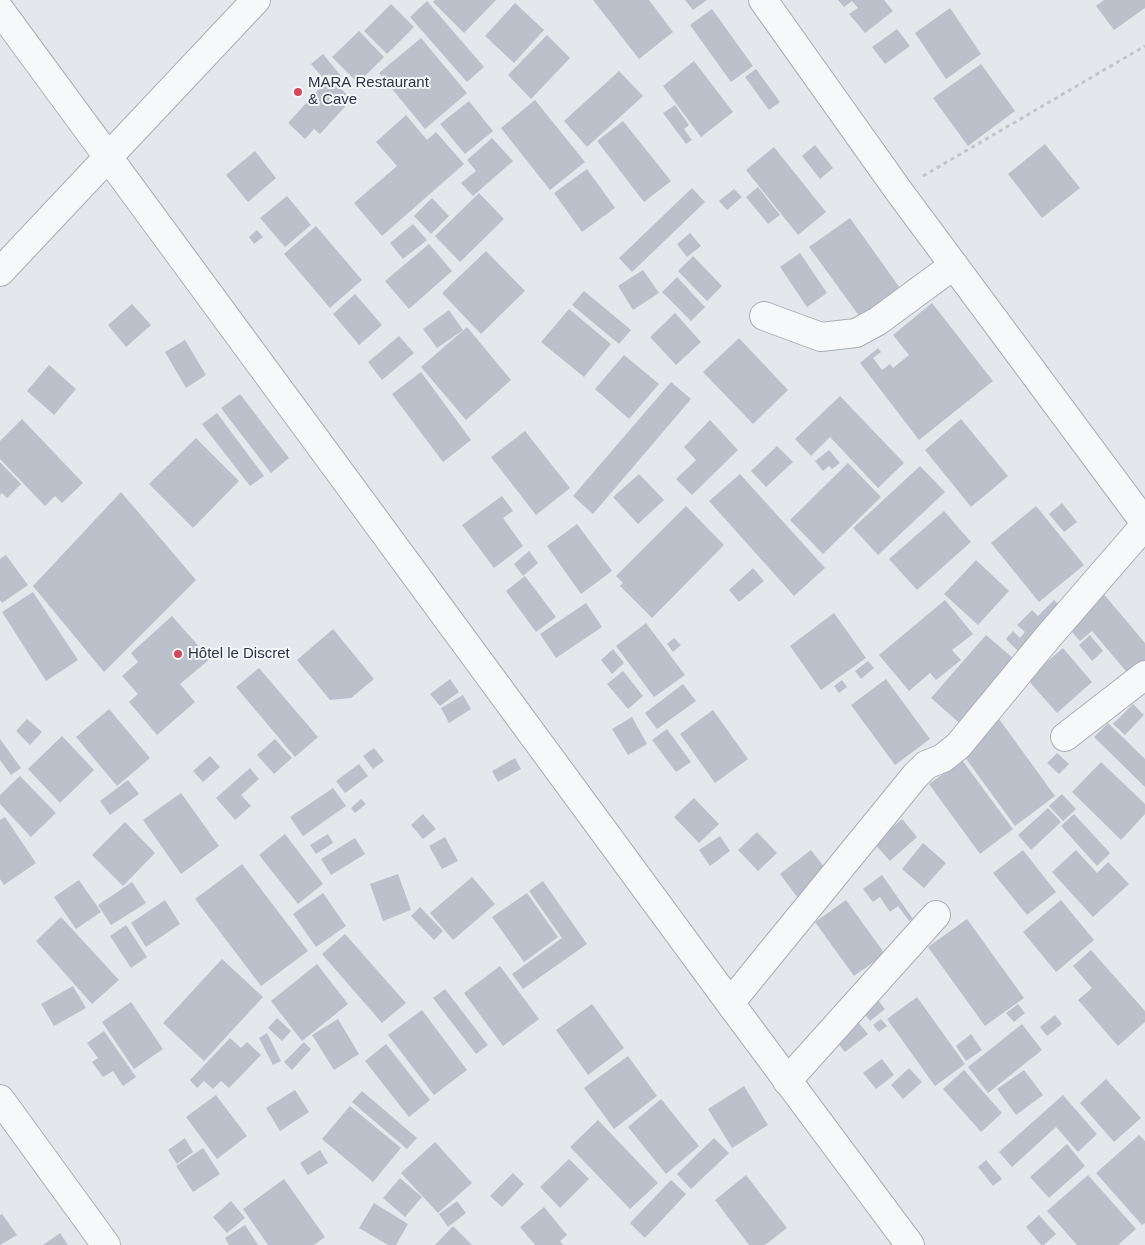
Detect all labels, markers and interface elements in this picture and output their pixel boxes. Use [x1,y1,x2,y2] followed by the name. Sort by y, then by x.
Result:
[308,74,429,109] place label: MARA Restaurant & Cave
[292,86,304,98] marker: MARA Restaurant & Cave
[188,645,290,663] place label: Hôtel le Discret
[172,648,184,660] marker: Hôtel le Discret

